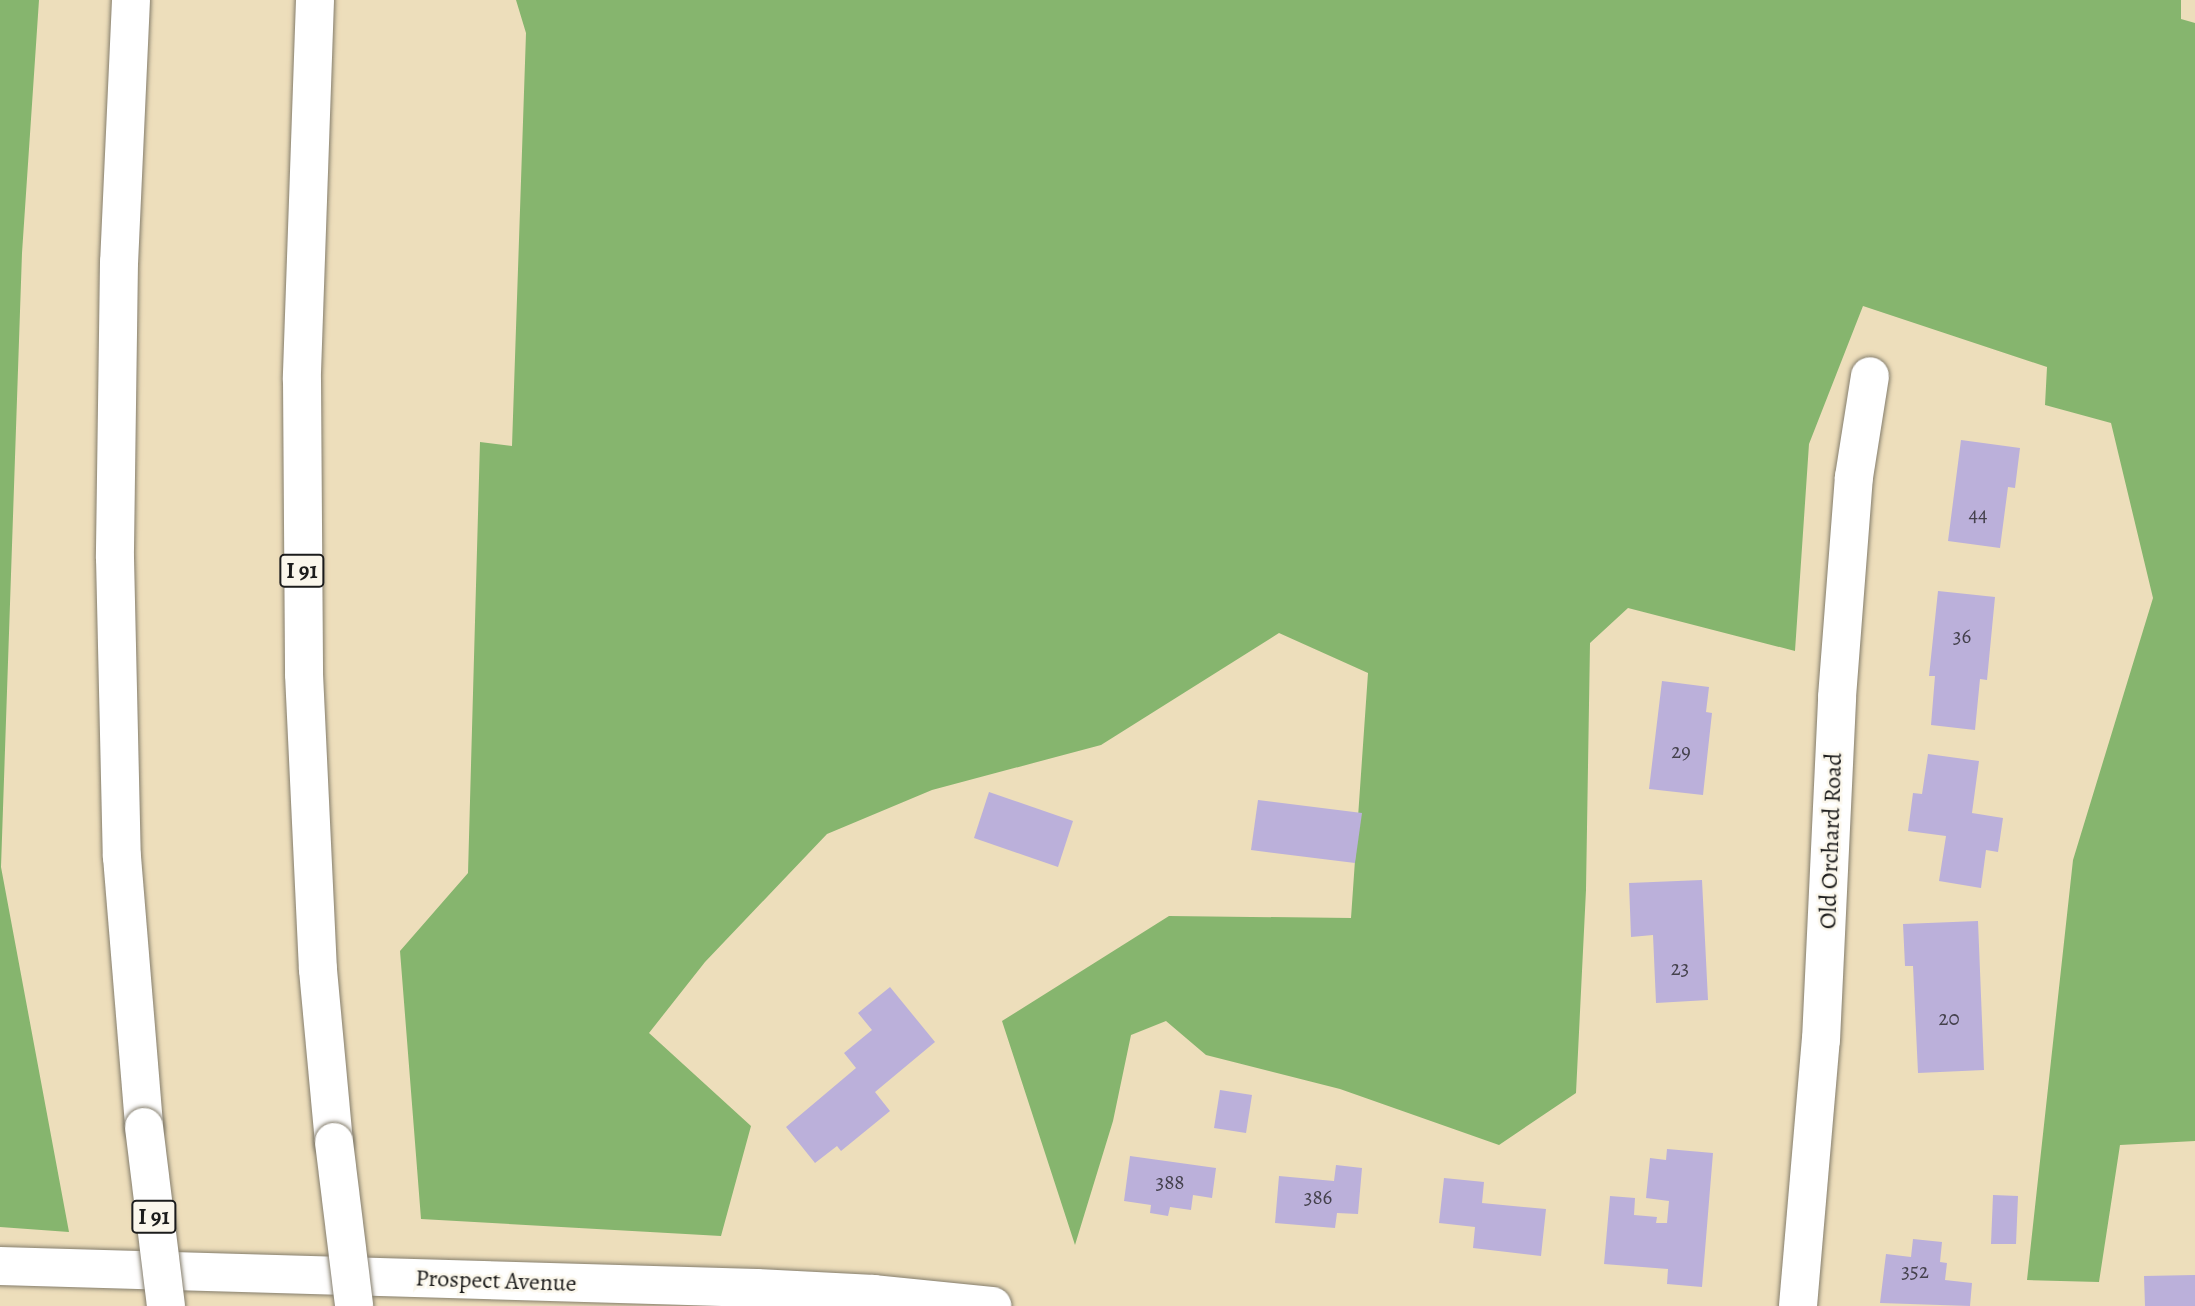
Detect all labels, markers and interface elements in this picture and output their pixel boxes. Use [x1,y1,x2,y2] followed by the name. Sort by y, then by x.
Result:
[1968,501,1988,527] house number: 44
[279,552,325,590] road number: I 91
[1953,623,1971,649] house number: 36
[1671,738,1691,764] house number: 29
[1814,752,1848,930] street label: Old Orchard Road
[1671,955,1689,981] house number: 23
[1938,1005,1960,1031] house number: 20
[1155,1169,1185,1195] house number: 388
[1304,1184,1332,1210] house number: 386
[131,1198,177,1236] road number: I 91
[1901,1258,1929,1284] house number: 352
[415,1264,577,1298] street label: Prospect Avenue

